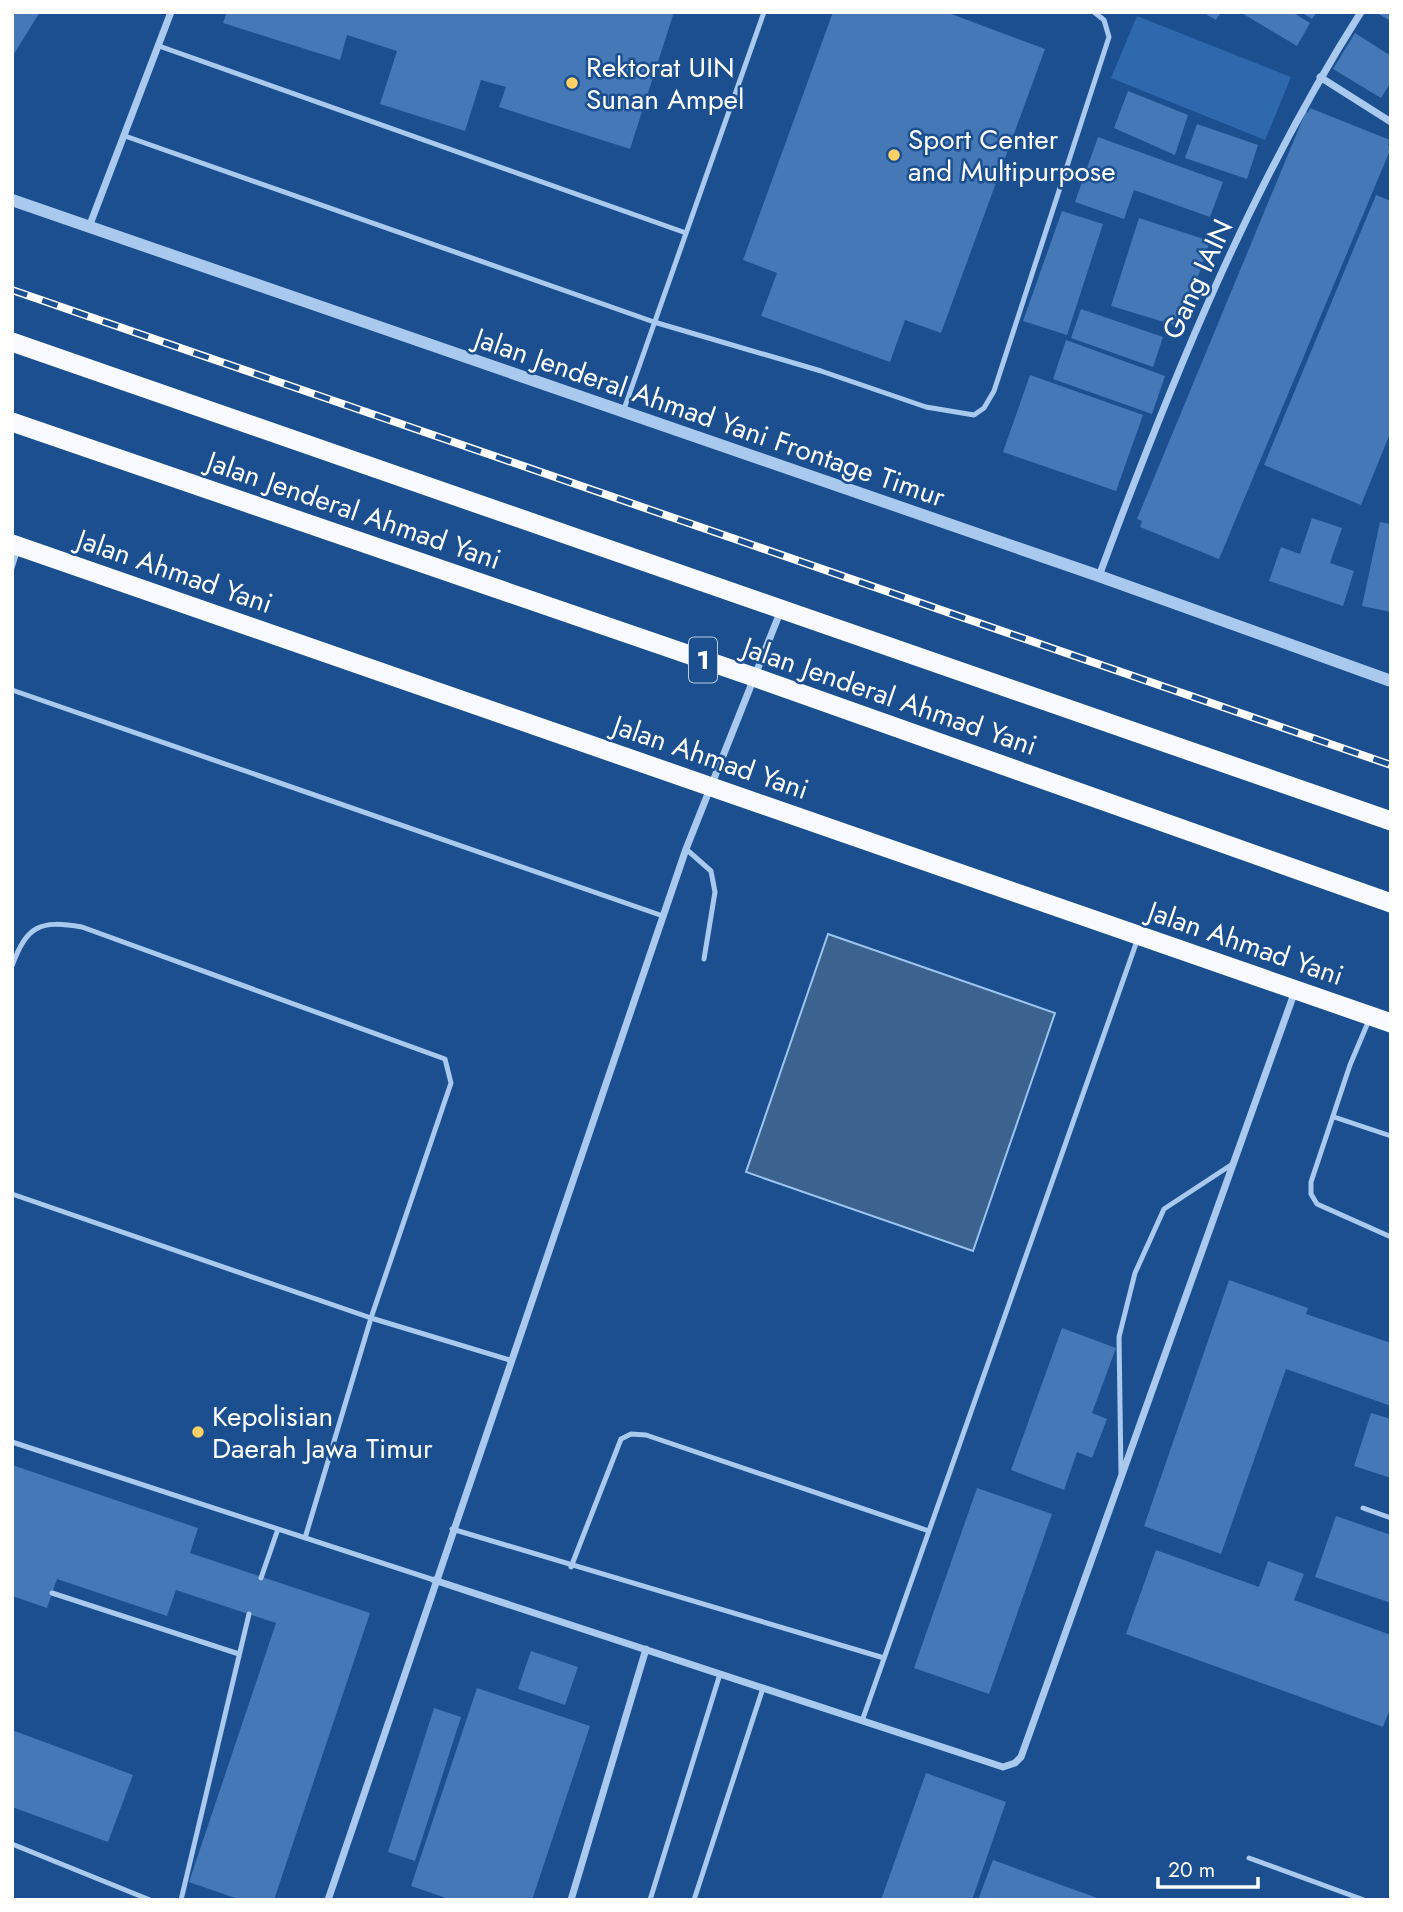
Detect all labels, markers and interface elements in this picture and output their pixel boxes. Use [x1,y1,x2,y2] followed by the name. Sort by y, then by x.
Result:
[586,47,744,120] place label: Rektorat UIN Sunan Ampel
[564,75,580,91] marker: Rektorat UIN Sunan Ampel
[908,119,1116,192] place label: Sport Center and Multipurpose
[886,147,902,163] marker: Sport Center and Multipurpose
[1152,212,1243,346] street label: Gang IAIN
[465,316,951,518] street label: Jalan Jenderal Ahmad Yani Frontage Timur
[198,440,506,580] street label: Jalan Jenderal Ahmad Yani
[68,518,278,624] street label: Jalan Ahmad Yani
[734,626,1042,766] street label: Jalan Jenderal Ahmad Yani
[689,638,717,682] road number: 1
[604,704,814,810] street label: Jalan Ahmad Yani
[1139,890,1349,996] street label: Jalan Ahmad Yani
[212,1396,433,1469] place label: Kepolisian Daerah Jawa Timur
[190,1424,206,1440] marker: Kepolisian Daerah Jawa Timur
[1158,1846,1258,1890] scale bar
[1168,1855,1215,1885] text: 20 m

